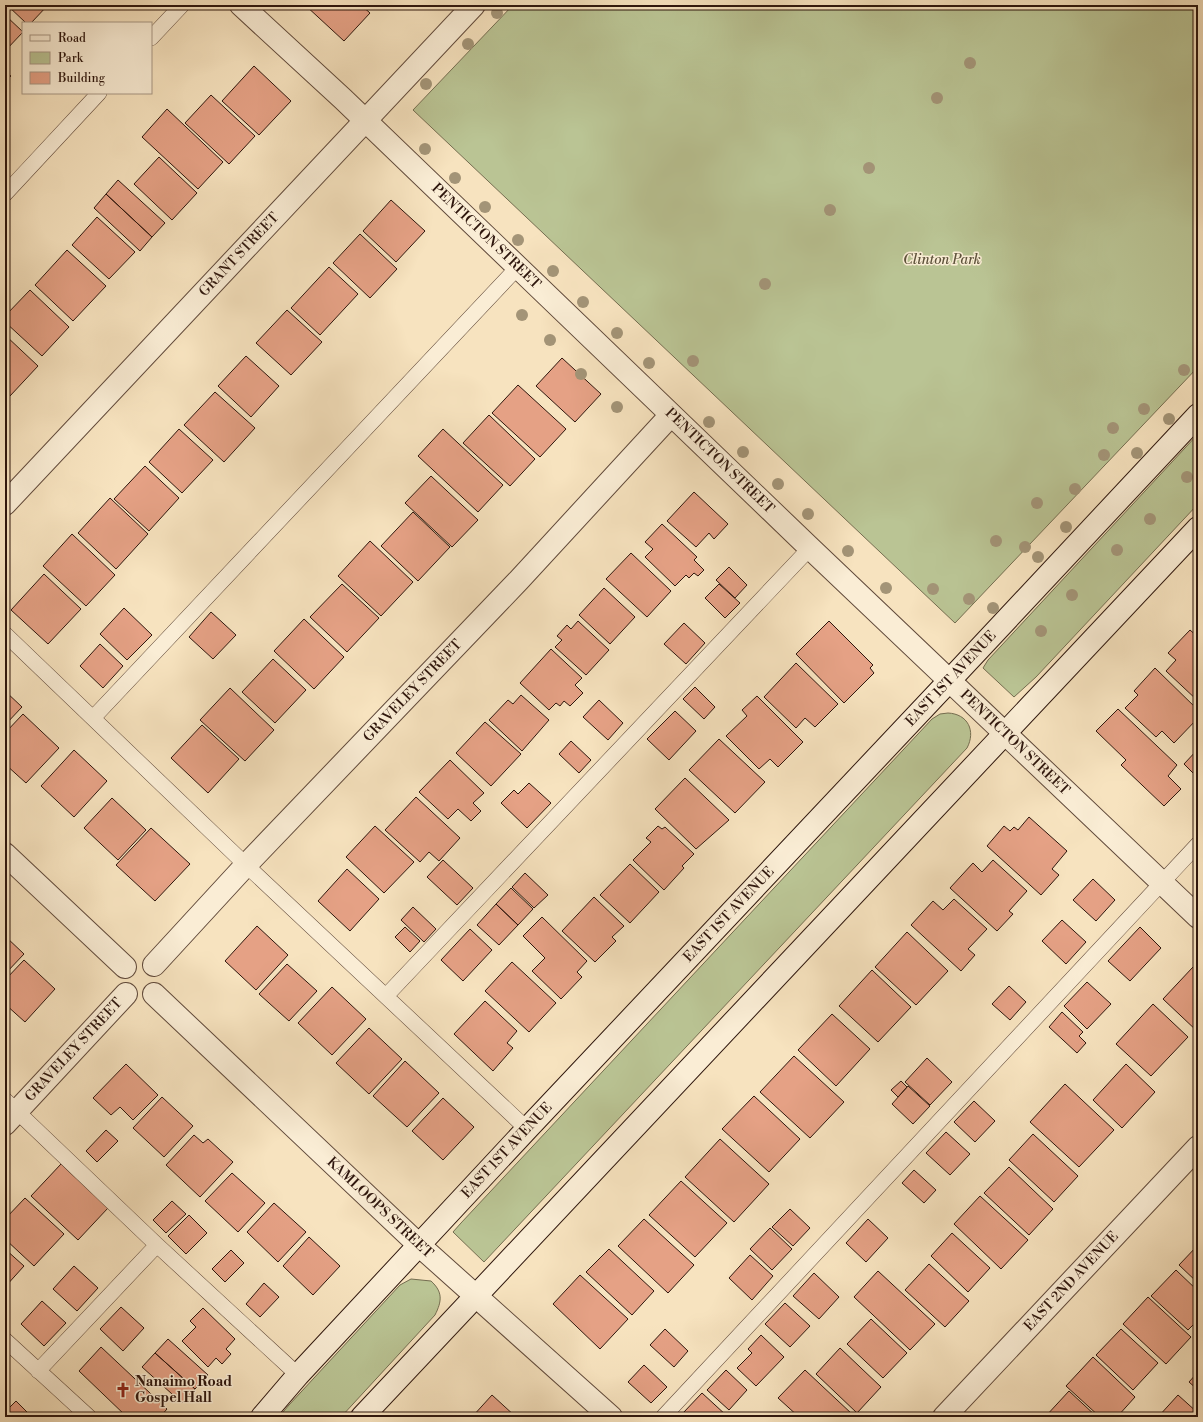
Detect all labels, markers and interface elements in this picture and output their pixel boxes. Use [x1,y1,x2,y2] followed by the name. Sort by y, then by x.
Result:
[22,22,152,94] legend
[58,31,86,46] text: Road
[58,51,84,66] text: Park
[57,71,106,86] text: Building
[427,180,545,293] street label: PENTICTON STREET
[195,209,283,301] street label: GRANT STREET
[903,251,981,269] park label: Clinton Park
[661,404,778,518] street label: PENTICTON STREET
[902,627,1000,730] street label: EAST 1ST AVENUE
[360,636,466,746] street label: GRAVELEY STREET
[956,686,1073,799] street label: PENTICTON STREET
[680,863,778,966] street label: EAST 1ST AVENUE
[21,994,127,1106] street label: GRAVELEY STREET
[458,1099,556,1202] street label: EAST 1ST AVENUE
[323,1153,437,1262] street label: KAMLOOPS STREET
[1020,1228,1123,1335] street label: EAST 2ND AVENUE
[135,1373,232,1407] place label: Nanaimo Road Gospel Hall
[114,1381,132,1399] church icon: Nanaimo Road Gospel Hall

